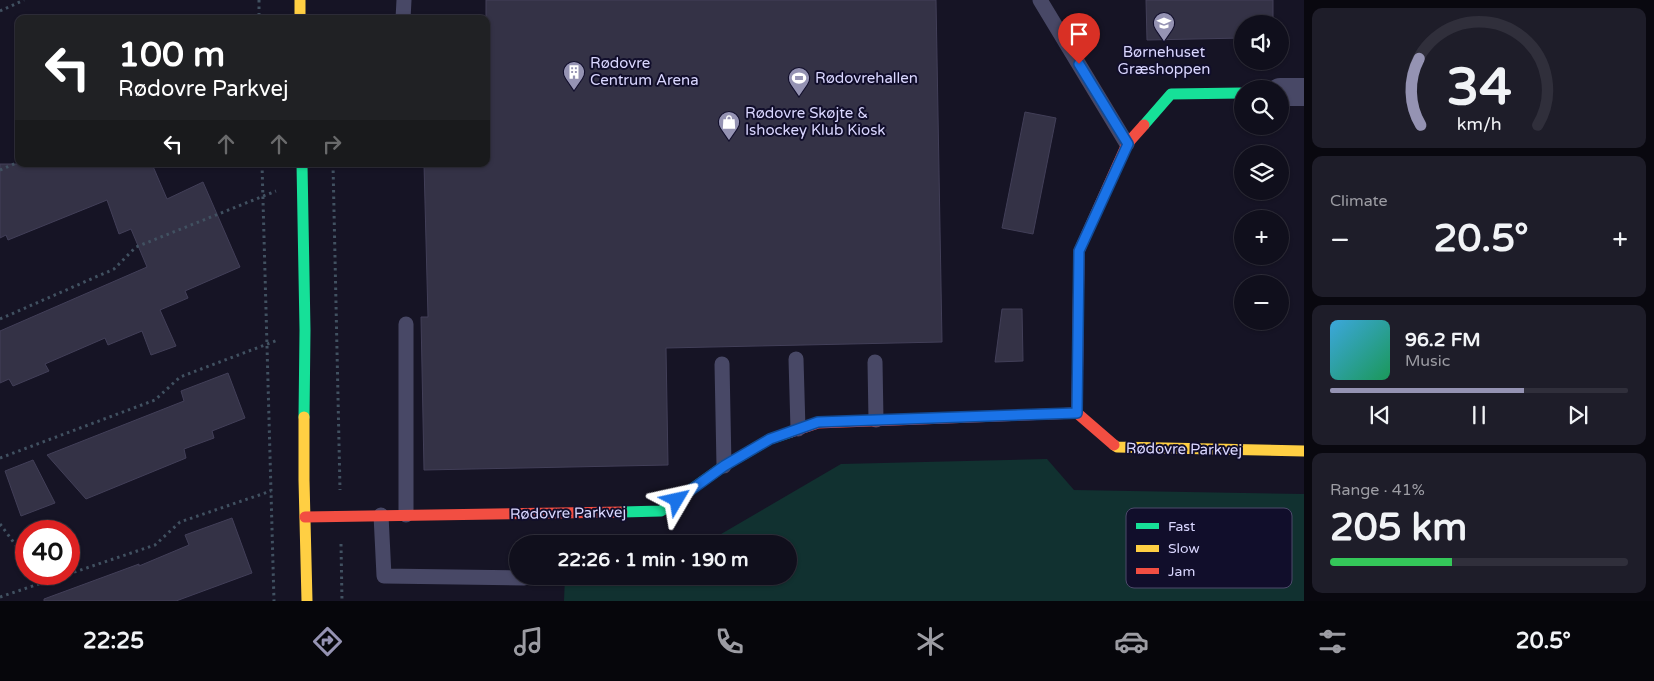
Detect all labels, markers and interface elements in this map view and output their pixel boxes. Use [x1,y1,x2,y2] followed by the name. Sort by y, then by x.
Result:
[1152,11,1176,42] school or university icon: Børnehuset Græshoppen
[1058,13,1100,64] pin
[1234,15,1289,330] map controls
[1234,15,1289,70] button: sound
[1065,20,1093,48] icon: arrive
[118,34,225,76] text: 100 m
[35,35,100,100] icon: left
[1118,43,1210,78] place label: Børnehuset Græshoppen
[590,54,699,89] place label: Rødovre Centrum Arena
[1446,56,1512,119] text: 34
[562,60,586,91] building icon: Rødovre Centrum Arena
[787,66,811,97] sports icon: Rødovrehallen
[815,69,918,87] place label: Rødovrehallen
[118,76,289,102] text: Rødovre Parkvej
[1234,80,1289,135] button: search
[745,104,886,139] place label: Rødovre Skøjte & Ishockey Klub Kiosk
[717,110,741,141] shop icon: Rødovre Skøjte & Ishockey Klub Kiosk
[1457,114,1501,135] text: km/h
[159,130,187,158] icon: left
[212,130,240,158] icon: ahead
[265,130,293,158] icon: ahead
[318,130,346,158] icon: right
[1234,145,1289,200] button: layers
[1330,191,1388,211] text: Climate
[1234,210,1289,265] button: +
[1434,216,1529,262] text: 20.5°
[1330,223,1350,257] text: −
[1612,223,1628,257] text: +
[1234,275,1289,330] button: −
[1405,329,1481,351] text: 96.2 FM
[1405,351,1450,371] text: Music
[1366,401,1394,429] icon: previous
[1465,401,1493,429] icon: pause
[1564,401,1592,429] icon: next
[1126,439,1242,459] street label: Rødovre Parkvej
[650,473,702,525] position arrow
[1330,480,1425,500] text: Range · 41%
[510,503,626,523] street label: Rødovre Parkvej
[1330,505,1467,551] text: 205 km
[1126,508,1292,588] legend
[1168,518,1196,535] text: Fast
[15,520,80,585] speed limit sign: 40
[1168,540,1200,557] text: Slow
[557,549,749,571] text: 22:26 · 1 min · 190 m
[1168,563,1195,580] text: Jam
[310,624,345,659] icon: directions
[511,624,546,659] icon: music
[712,624,747,659] icon: phone
[913,624,948,659] icon: climate
[1114,624,1149,659] icon: car
[1315,624,1350,659] icon: filters
[83,628,144,654] text: 22:25
[1516,628,1571,654] text: 20.5°

